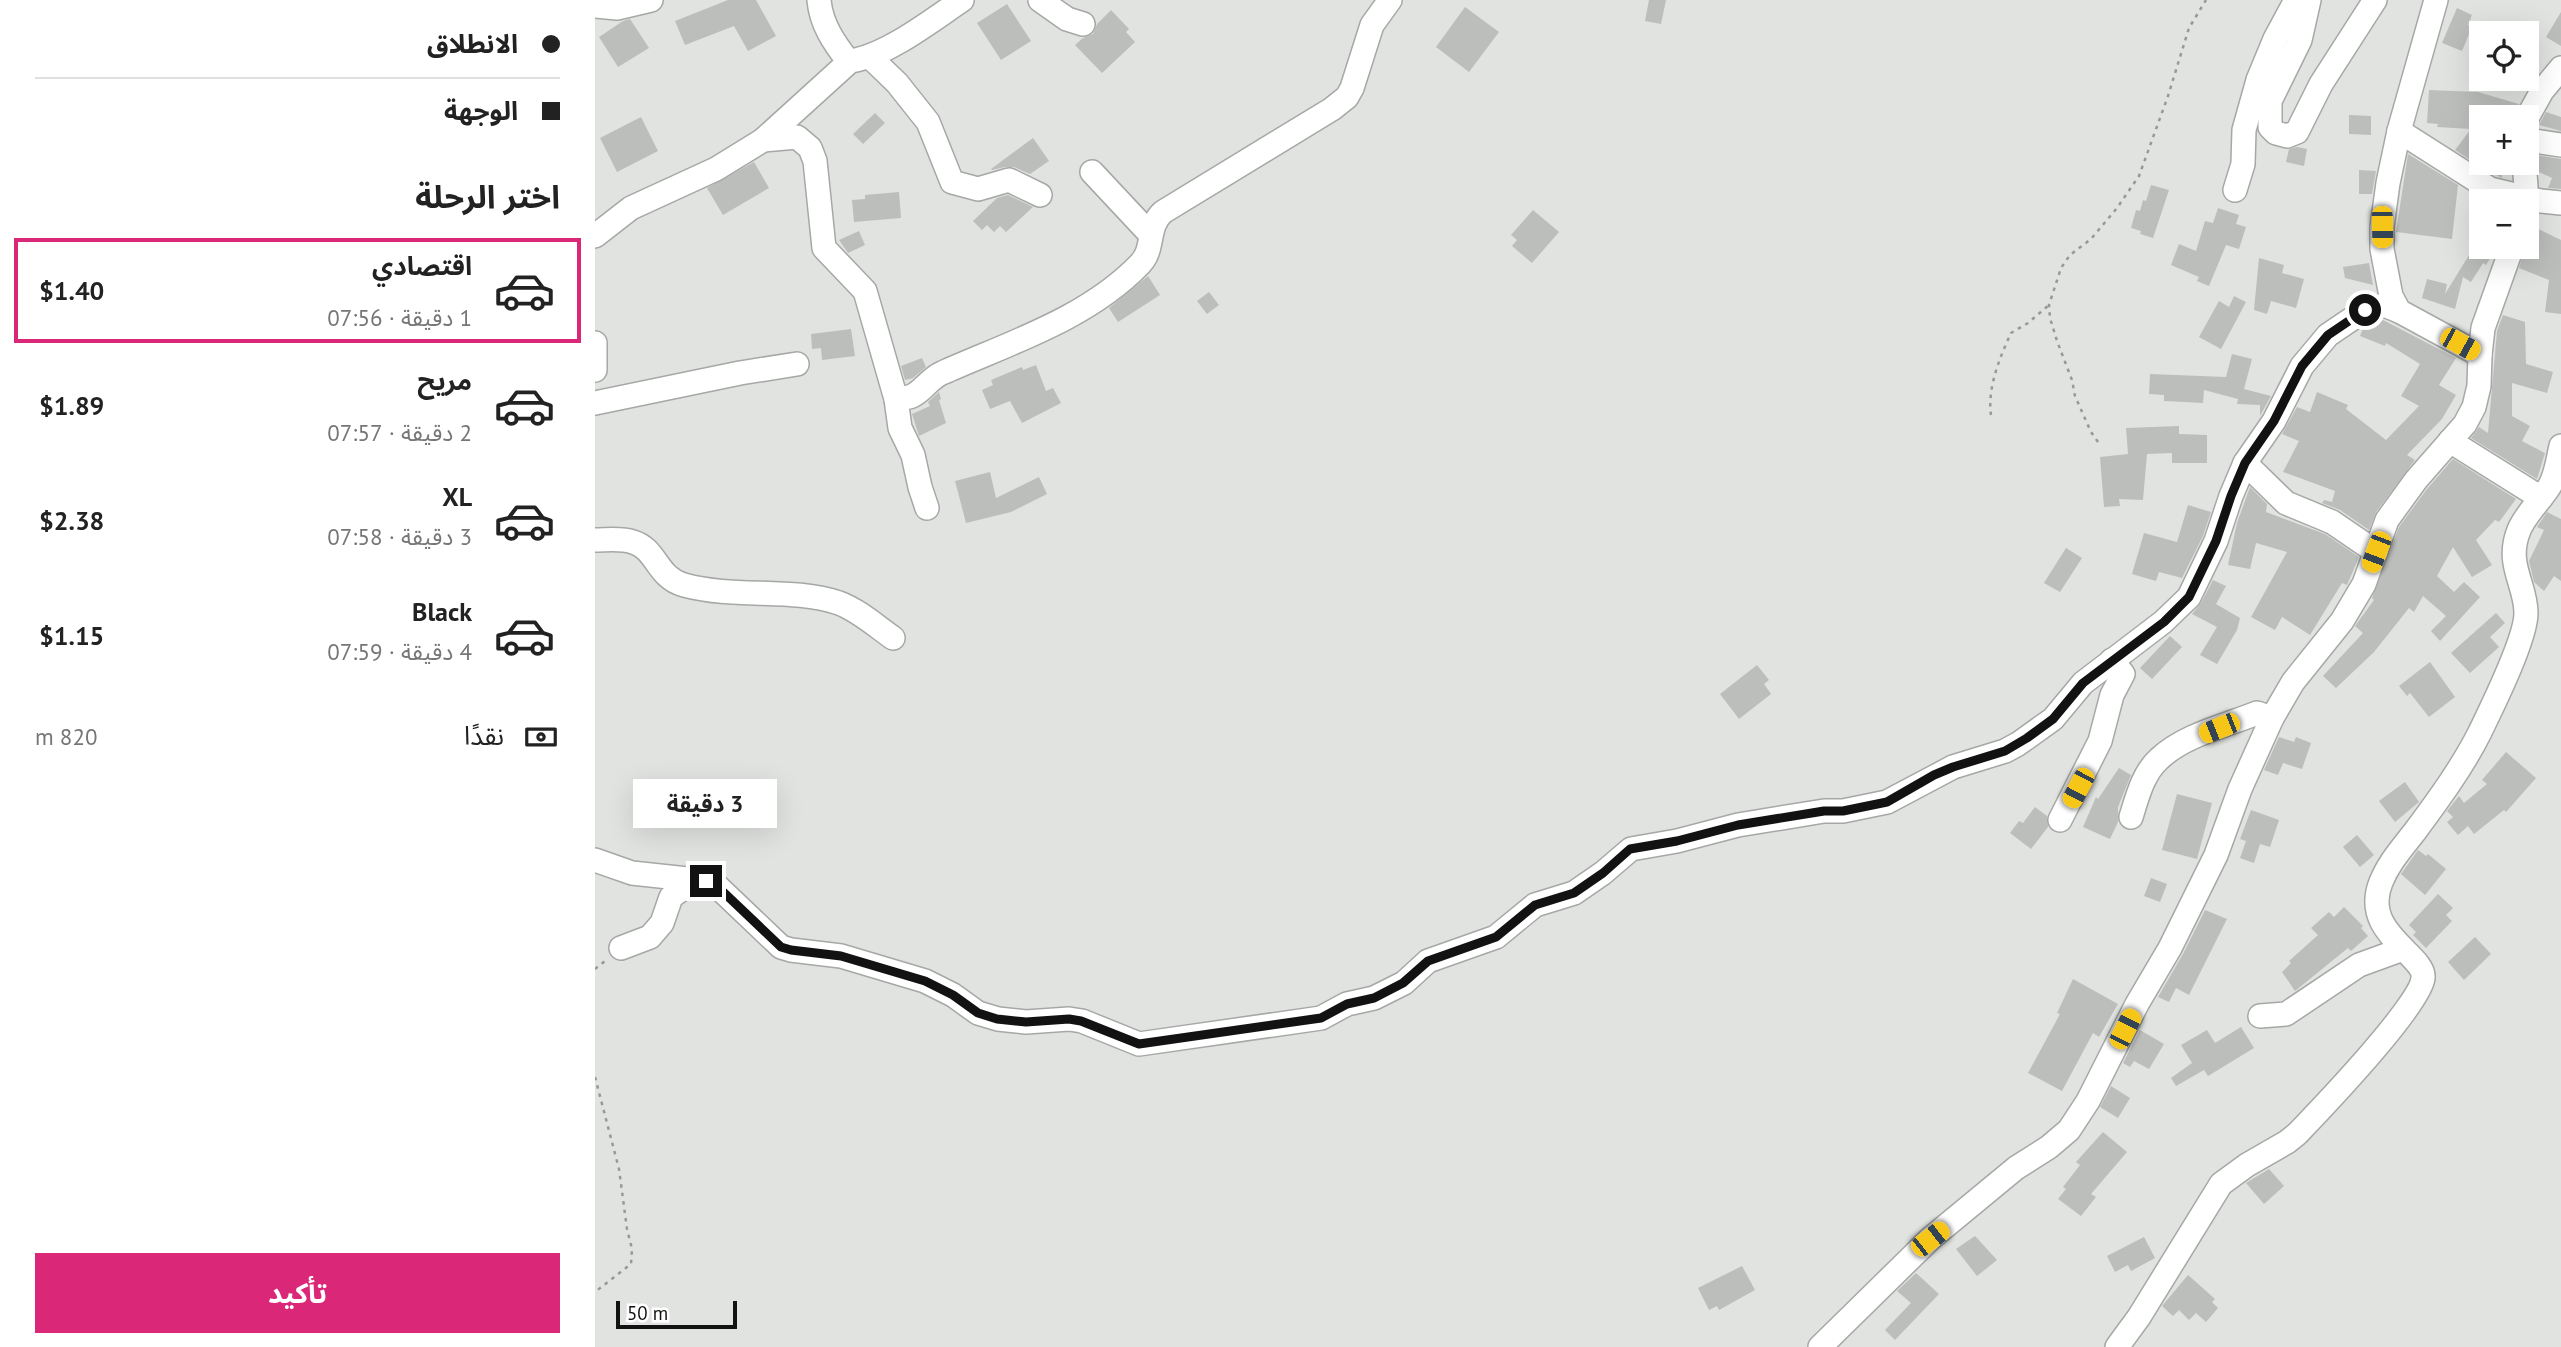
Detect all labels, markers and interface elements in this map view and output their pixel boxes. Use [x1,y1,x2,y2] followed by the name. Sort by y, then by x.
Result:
[2469,21,2539,259] map controls
[2469,21,2539,91] button: locate
[427,27,518,60] text: الانطلاق
[444,94,518,127] text: الوجهة
[2469,105,2539,175] button: +
[415,175,560,217] text: اختر الرحلة
[2469,189,2539,259] button: −
[2372,206,2393,248] car
[372,249,472,282] text: اقتصادي
[493,259,556,322] icon: car
[39,274,104,307] text: $1.40
[2349,294,2381,326] route start
[327,303,472,332] text: 1 دقيقة · 07:56
[2437,325,2484,363] car
[417,364,472,397] text: مريح
[493,374,556,437] icon: car
[39,389,104,422] text: $1.89
[327,418,472,447] text: 2 دقيقة · 07:57
[442,480,472,513] text: XL
[493,489,556,552] icon: car
[39,504,104,537] text: $2.38
[327,522,472,551] text: 3 دقيقة · 07:58
[2359,529,2394,575] car
[412,595,472,628] text: Black
[493,604,556,667] icon: car
[39,619,104,652] text: $1.15
[327,637,472,666] text: 4 دقيقة · 07:59
[2196,710,2243,746] car
[522,718,560,756] icon: cash
[464,719,504,752] text: نقدًا
[35,722,97,751] text: 820 m
[2059,765,2098,811] car
[634,780,778,828] callout: 3 دقيقة
[667,789,743,818] text: 3 دقيقة
[690,865,722,897] route end
[2107,1006,2144,1052] car
[1907,1218,1954,1260] car
[35,1253,560,1333] button: تأكيد
[616,1298,737,1330] scale bar
[627,1301,668,1325] text: 50 m

